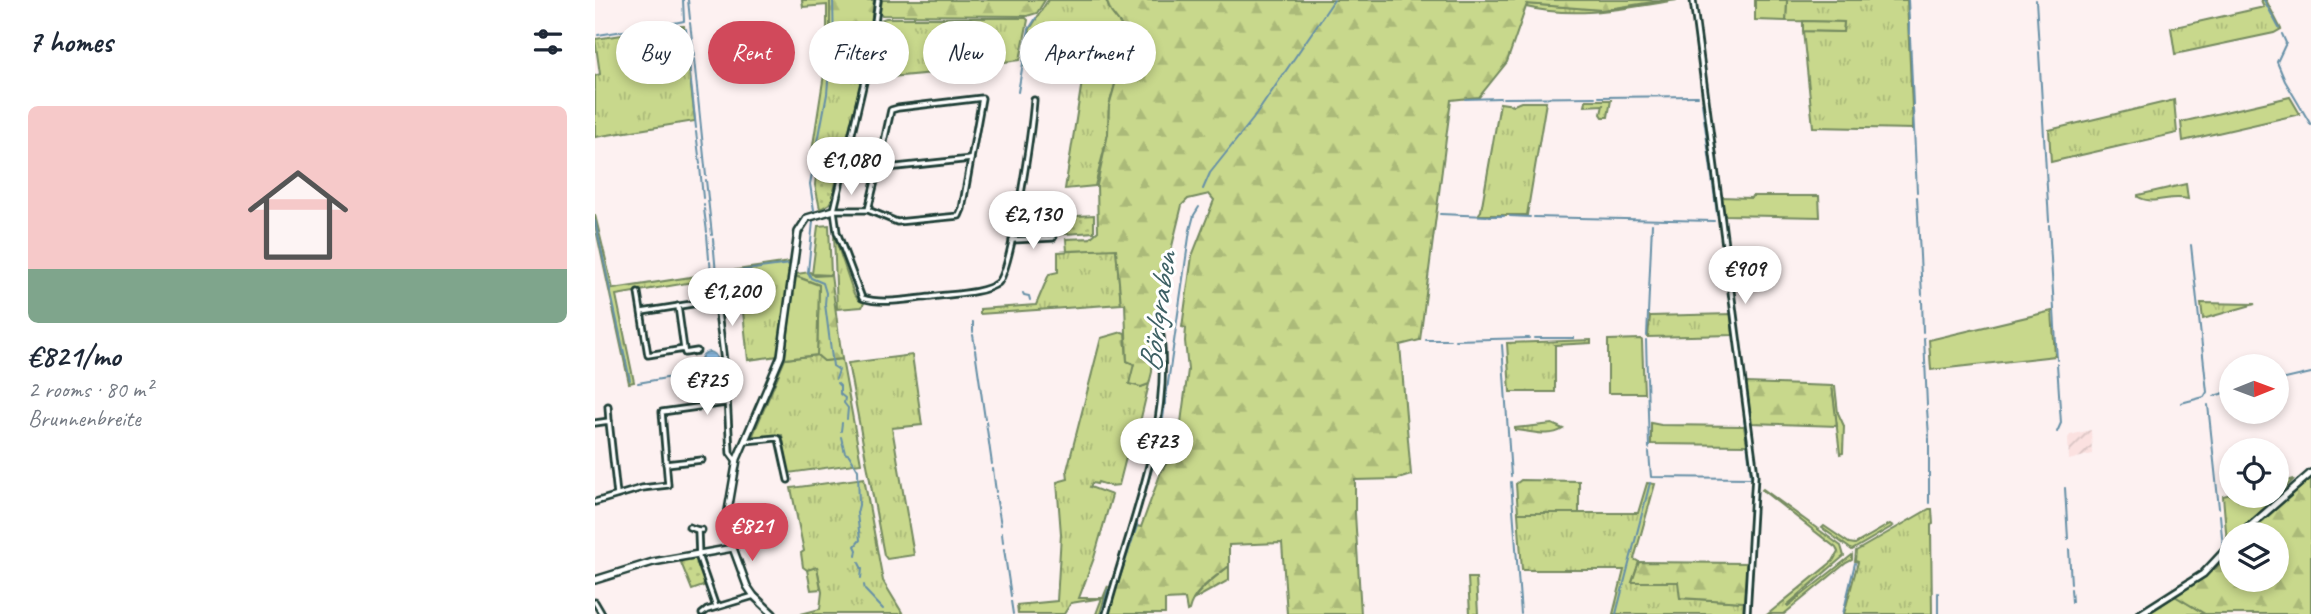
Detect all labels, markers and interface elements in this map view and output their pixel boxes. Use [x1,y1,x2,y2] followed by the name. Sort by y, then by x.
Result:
[616,21,694,84] chip: Buy
[708,21,795,84] chip: Rent
[809,21,909,84] chip: Filters
[923,21,1006,84] chip: New
[1020,21,1156,84] chip: Apartment
[28,23,113,61] text: 7 homes
[529,23,567,61] icon: filters
[794,138,908,197] pin: €1,080
[823,145,879,174] text: €1,080
[235,152,361,278] icon: home
[976,191,1090,251] pin: €2,130
[1005,199,1061,228] text: €2,130
[1129,246,1187,374] water label: Börlgraben
[1704,246,1786,306] pin: €909
[1725,254,1765,283] text: €909
[675,268,789,328] pin: €1,200
[704,276,760,305] text: €1,200
[28,337,120,375] text: €821/mo
[2219,354,2289,424] north arrow
[2219,354,2289,592] map controls
[666,358,748,417] pin: €725
[687,365,727,394] text: €725
[28,375,152,404] text: 2 rooms · 80 m²
[28,404,140,433] text: Brunnenbreite
[1116,419,1198,478] pin: €723
[1136,426,1178,455] text: €723
[2219,438,2289,508] button: locate
[711,504,793,563] pin: €821
[731,511,773,540] text: €821
[2219,522,2289,592] button: layers

